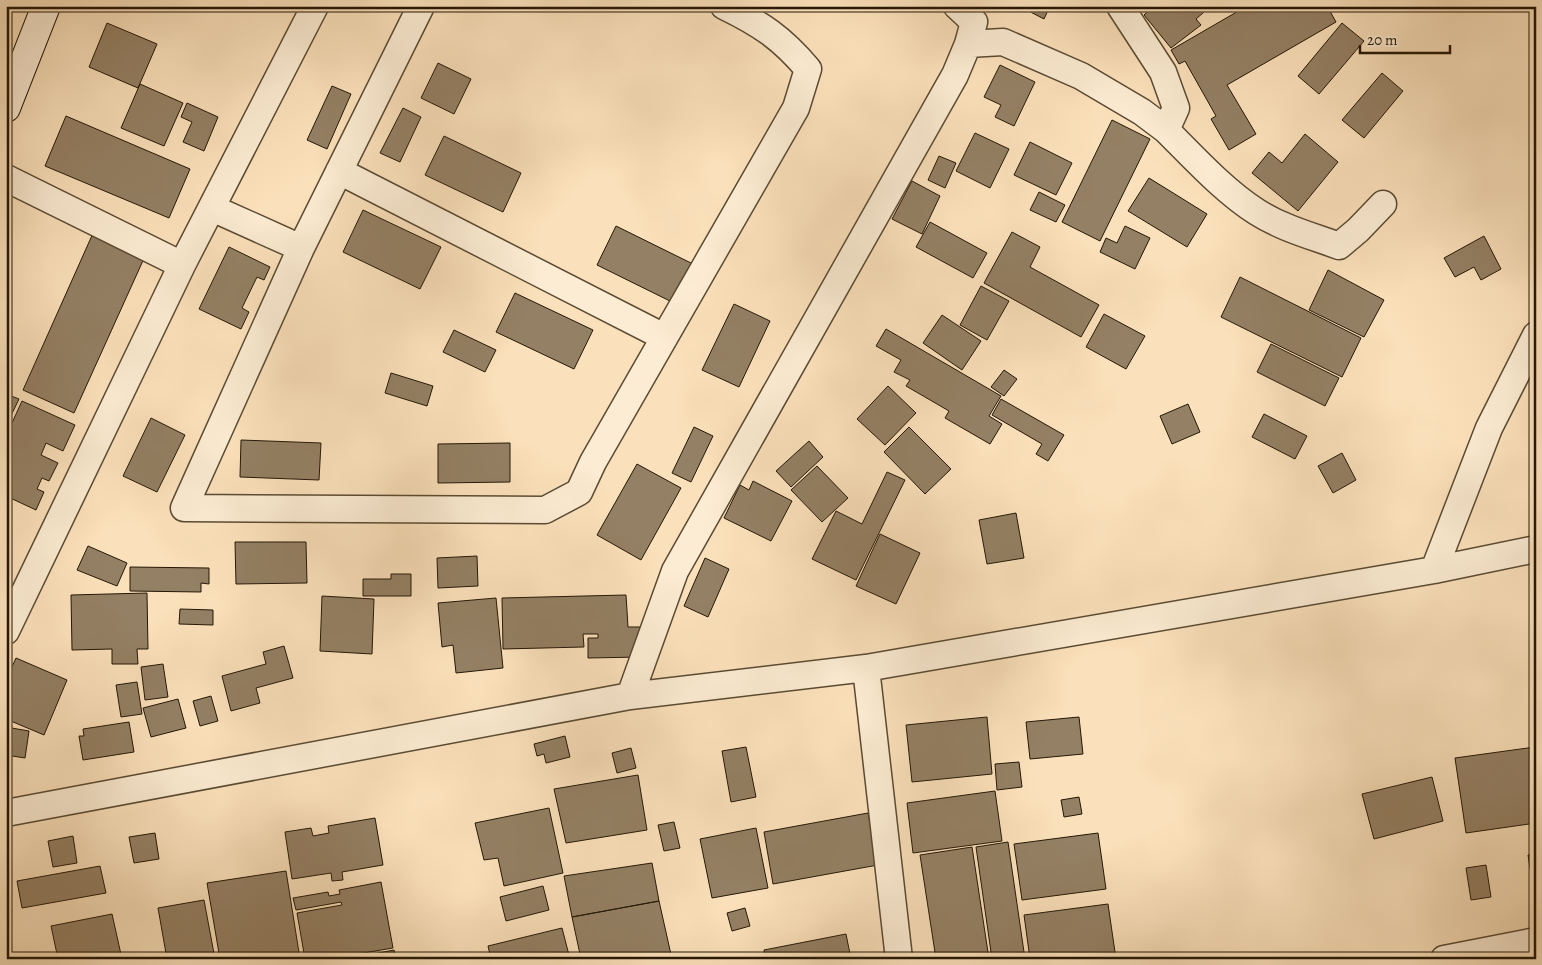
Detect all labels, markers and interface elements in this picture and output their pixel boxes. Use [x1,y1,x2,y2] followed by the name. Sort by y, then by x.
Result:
[1360,22,1450,54] scale bar
[1367,30,1398,50] text: 20 m

